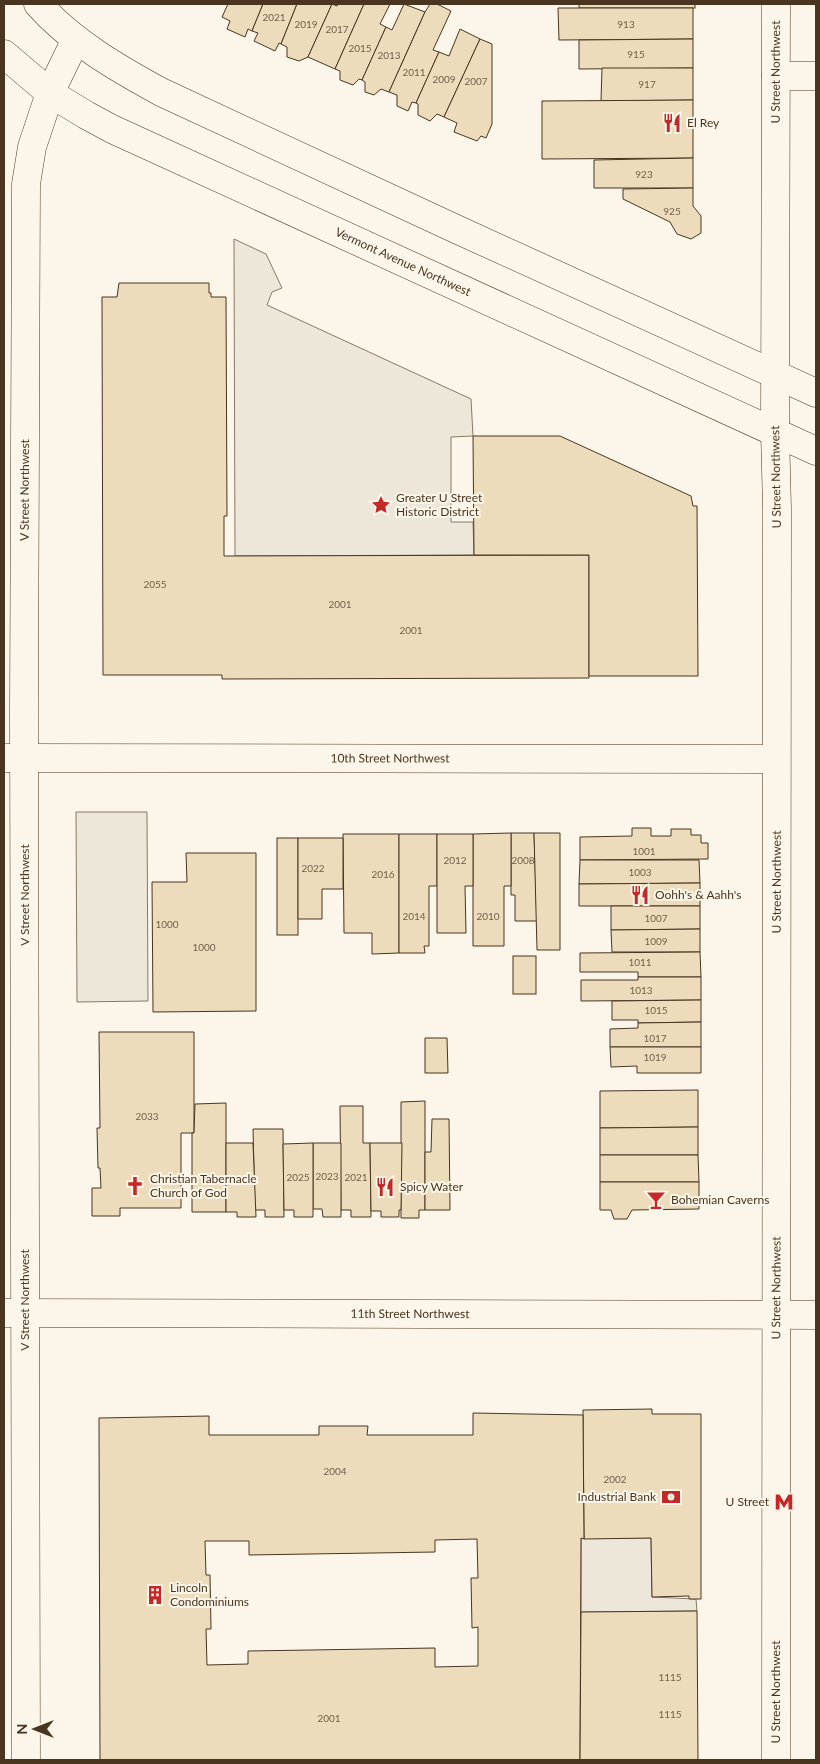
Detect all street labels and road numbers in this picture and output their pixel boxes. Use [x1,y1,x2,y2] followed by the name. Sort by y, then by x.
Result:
[768,20,783,124] street label: U Street Northwest
[333,224,474,299] street label: Vermont Avenue Northwest
[767,425,784,529] street label: U Street Northwest
[17,438,32,541] street label: V Street Northwest
[330,750,450,766] street label: 10th Street Northwest
[769,830,784,933] street label: U Street Northwest
[17,843,32,946] street label: V Street Northwest
[768,1236,783,1339] street label: U Street Northwest
[17,1248,32,1351] street label: V Street Northwest
[350,1306,470,1321] street label: 11th Street Northwest
[768,1640,783,1743] street label: U Street Northwest

